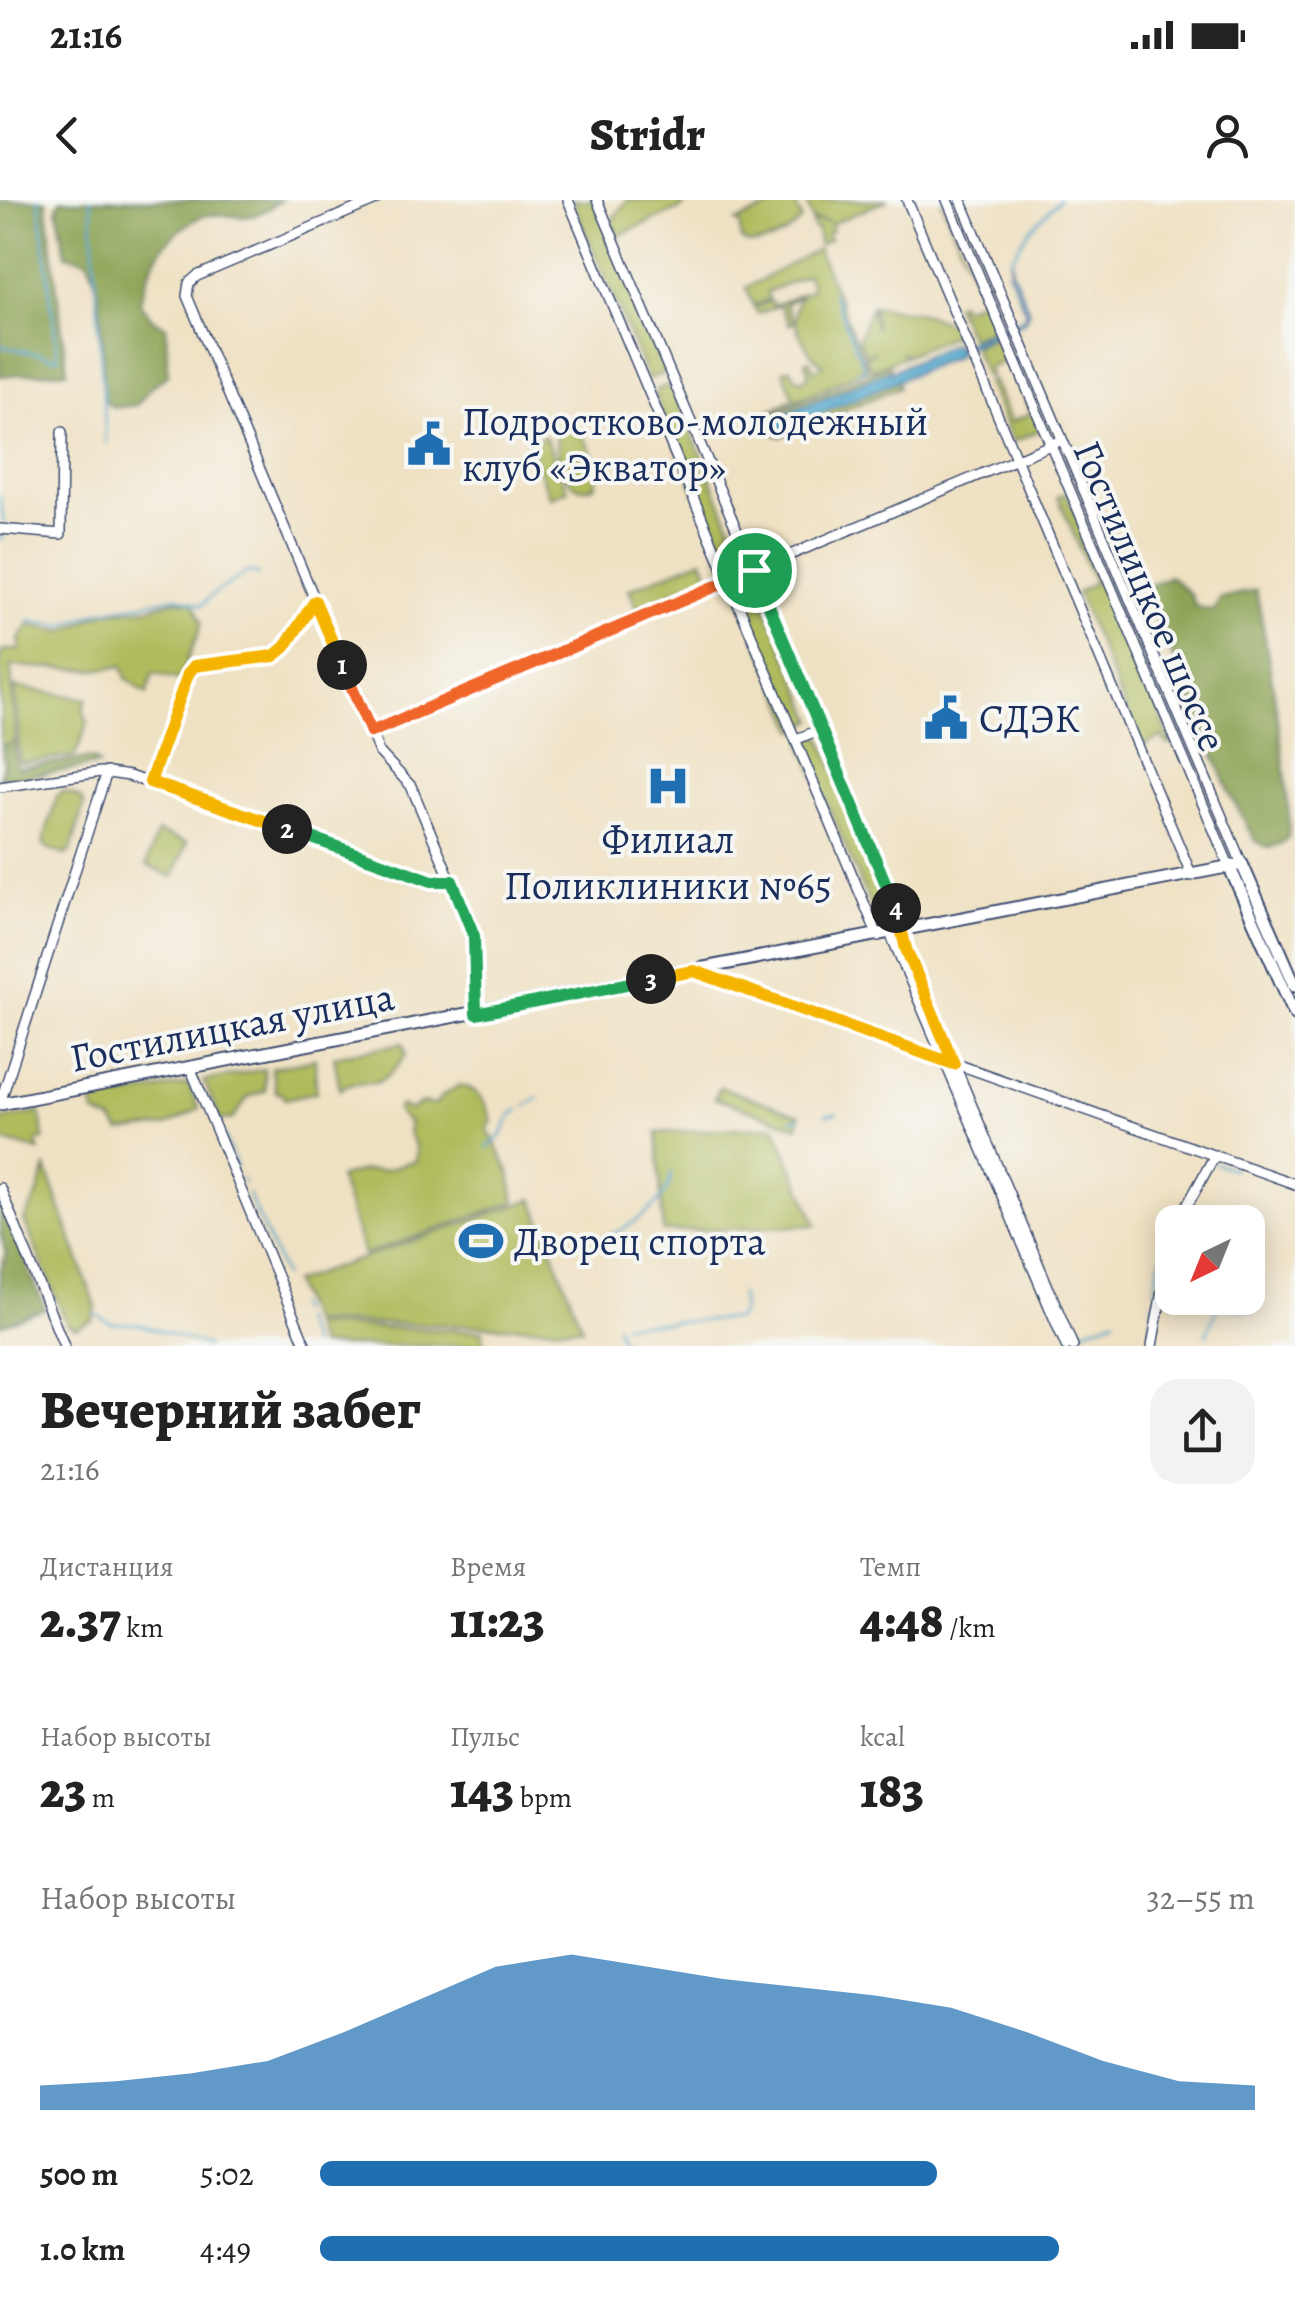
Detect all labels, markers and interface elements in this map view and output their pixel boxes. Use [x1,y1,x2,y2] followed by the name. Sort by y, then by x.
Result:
[50,9,122,61] text: 21:16
[590,104,705,166] text: Stridr
[40,108,95,163] icon: back
[1200,108,1255,163] icon: person
[462,394,928,495] place label: Подростково-молодежный клуб «Экватор»
[405,420,453,468] public building icon: Подростково-молодежный клуб «Экватор»
[1060,432,1240,760] street label: Гостилицкое шоссе
[712,528,797,613] pin
[727,543,782,598] icon: arrive
[317,640,367,690] pin: 1
[337,646,347,684] text: 1
[979,691,1080,746] place label: СДЭК
[922,694,970,742] public building icon: СДЭК
[644,762,692,810] hospital icon: Филиал Поликлиники №65
[262,804,312,854] pin: 2
[280,810,294,848] text: 2
[504,812,832,913] place label: Филиал Поликлиники №65
[871,883,921,933] pin: 4
[889,889,903,927] text: 4
[626,954,676,1004] pin: 3
[645,960,657,998] text: 3
[65,969,399,1085] street label: Гостилицкая улица
[1155,1205,1265,1315] north arrow
[1155,1205,1265,1315] map controls
[514,1214,766,1269] place label: Дворец спорта
[457,1217,505,1265] sports icon: Дворец спорта
[40,1372,421,1447] text: Вечерний забег
[1150,1379,1255,1484] button: share
[40,1447,100,1491] text: 21:16
[40,1548,174,1586] text: Дистанция
[450,1548,526,1586] text: Время
[860,1548,921,1586] text: Темп
[40,1586,121,1654] text: 2.37
[450,1586,545,1654] text: 11:23
[860,1586,944,1654] text: 4:48
[121,1609,163,1647] text: km
[944,1609,996,1647] text: /km
[40,1718,212,1756] text: Набор высоты
[450,1718,520,1756] text: Пульс
[860,1718,905,1756] text: kcal
[40,1756,86,1824] text: 23
[450,1756,514,1824] text: 143
[860,1756,924,1824] text: 183
[86,1779,115,1817] text: m
[514,1779,572,1817] text: bpm
[40,1876,236,1920] text: Набор высоты
[1147,1876,1255,1920] text: 32–55 m
[40,2152,118,2196] text: 500 m
[200,2152,254,2196] text: 5:02
[40,2227,125,2271] text: 1.0 km
[200,2227,251,2271] text: 4:49

